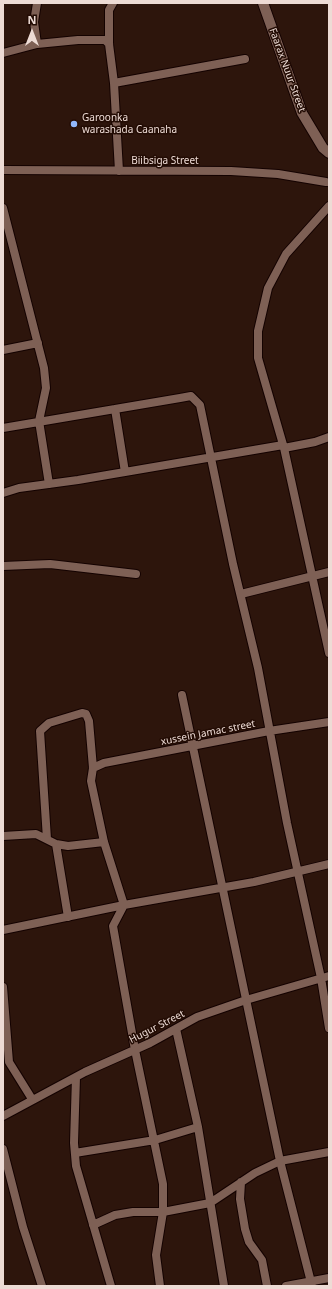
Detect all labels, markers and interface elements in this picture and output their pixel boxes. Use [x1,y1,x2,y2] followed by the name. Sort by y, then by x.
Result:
[12,12,52,52] north arrow
[28,12,36,27] text: N
[266,26,308,114] street label: Faarax Nuur Street
[82,112,177,136] place label: Garoonka warashada Caanaha
[69,119,79,129] marker: Garoonka warashada Caanaha
[131,155,199,167] street label: Biibsiga Street
[160,718,256,748] street label: xussein Jamac street
[127,1008,187,1046] street label: Hugur Street

